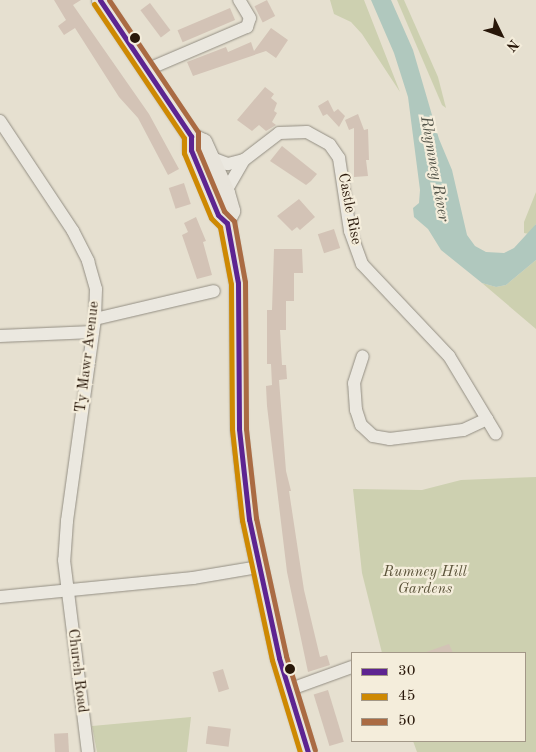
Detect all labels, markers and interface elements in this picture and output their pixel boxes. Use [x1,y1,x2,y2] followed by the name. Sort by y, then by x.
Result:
[476,10,526,60] north arrow
[130,33,140,43] unlabelled marker
[503,36,521,54] text: N
[415,115,453,223] water label: Rhymney River
[333,172,365,246] street label: Castle Rise
[72,300,104,414] street label: Ty Mawr Avenue
[383,563,467,598] park label: Rumney Hill Gardens
[63,628,91,714] street label: Church Road
[351,652,526,742] legend
[285,664,295,674] unlabelled marker
[398,664,415,679] text: 30
[398,689,415,704] text: 45
[398,714,415,729] text: 50

